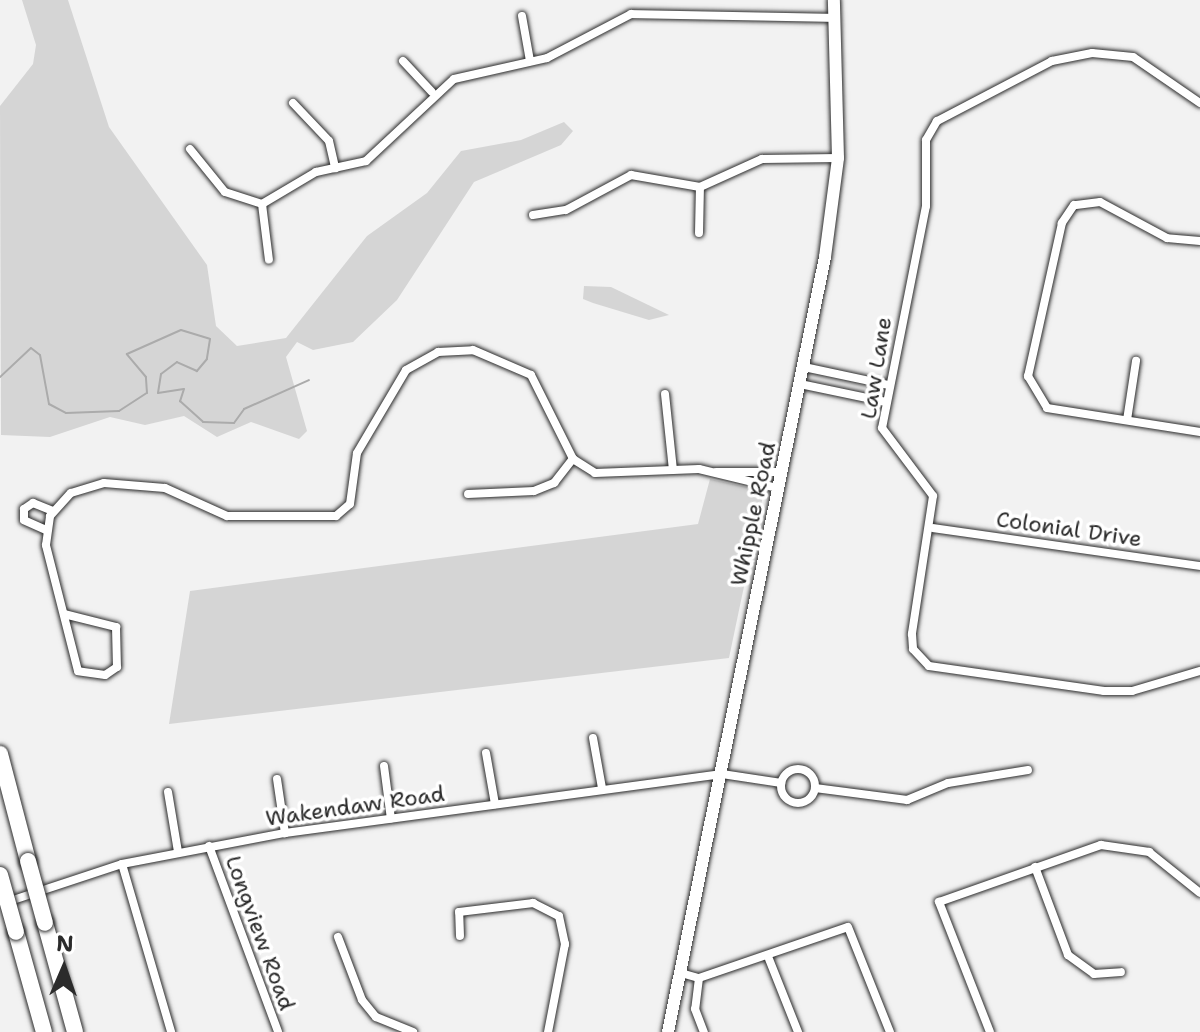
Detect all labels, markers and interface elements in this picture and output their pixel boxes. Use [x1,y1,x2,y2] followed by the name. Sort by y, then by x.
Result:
[855,315,897,421] street label: Law Lane
[725,440,781,588] street label: Whipple Road
[995,506,1143,552] street label: Colonial Drive
[264,780,446,832] street label: Wakendaw Road
[220,852,300,1014] street label: Longview Road
[24,928,104,1008] north arrow
[56,929,74,958] text: N

